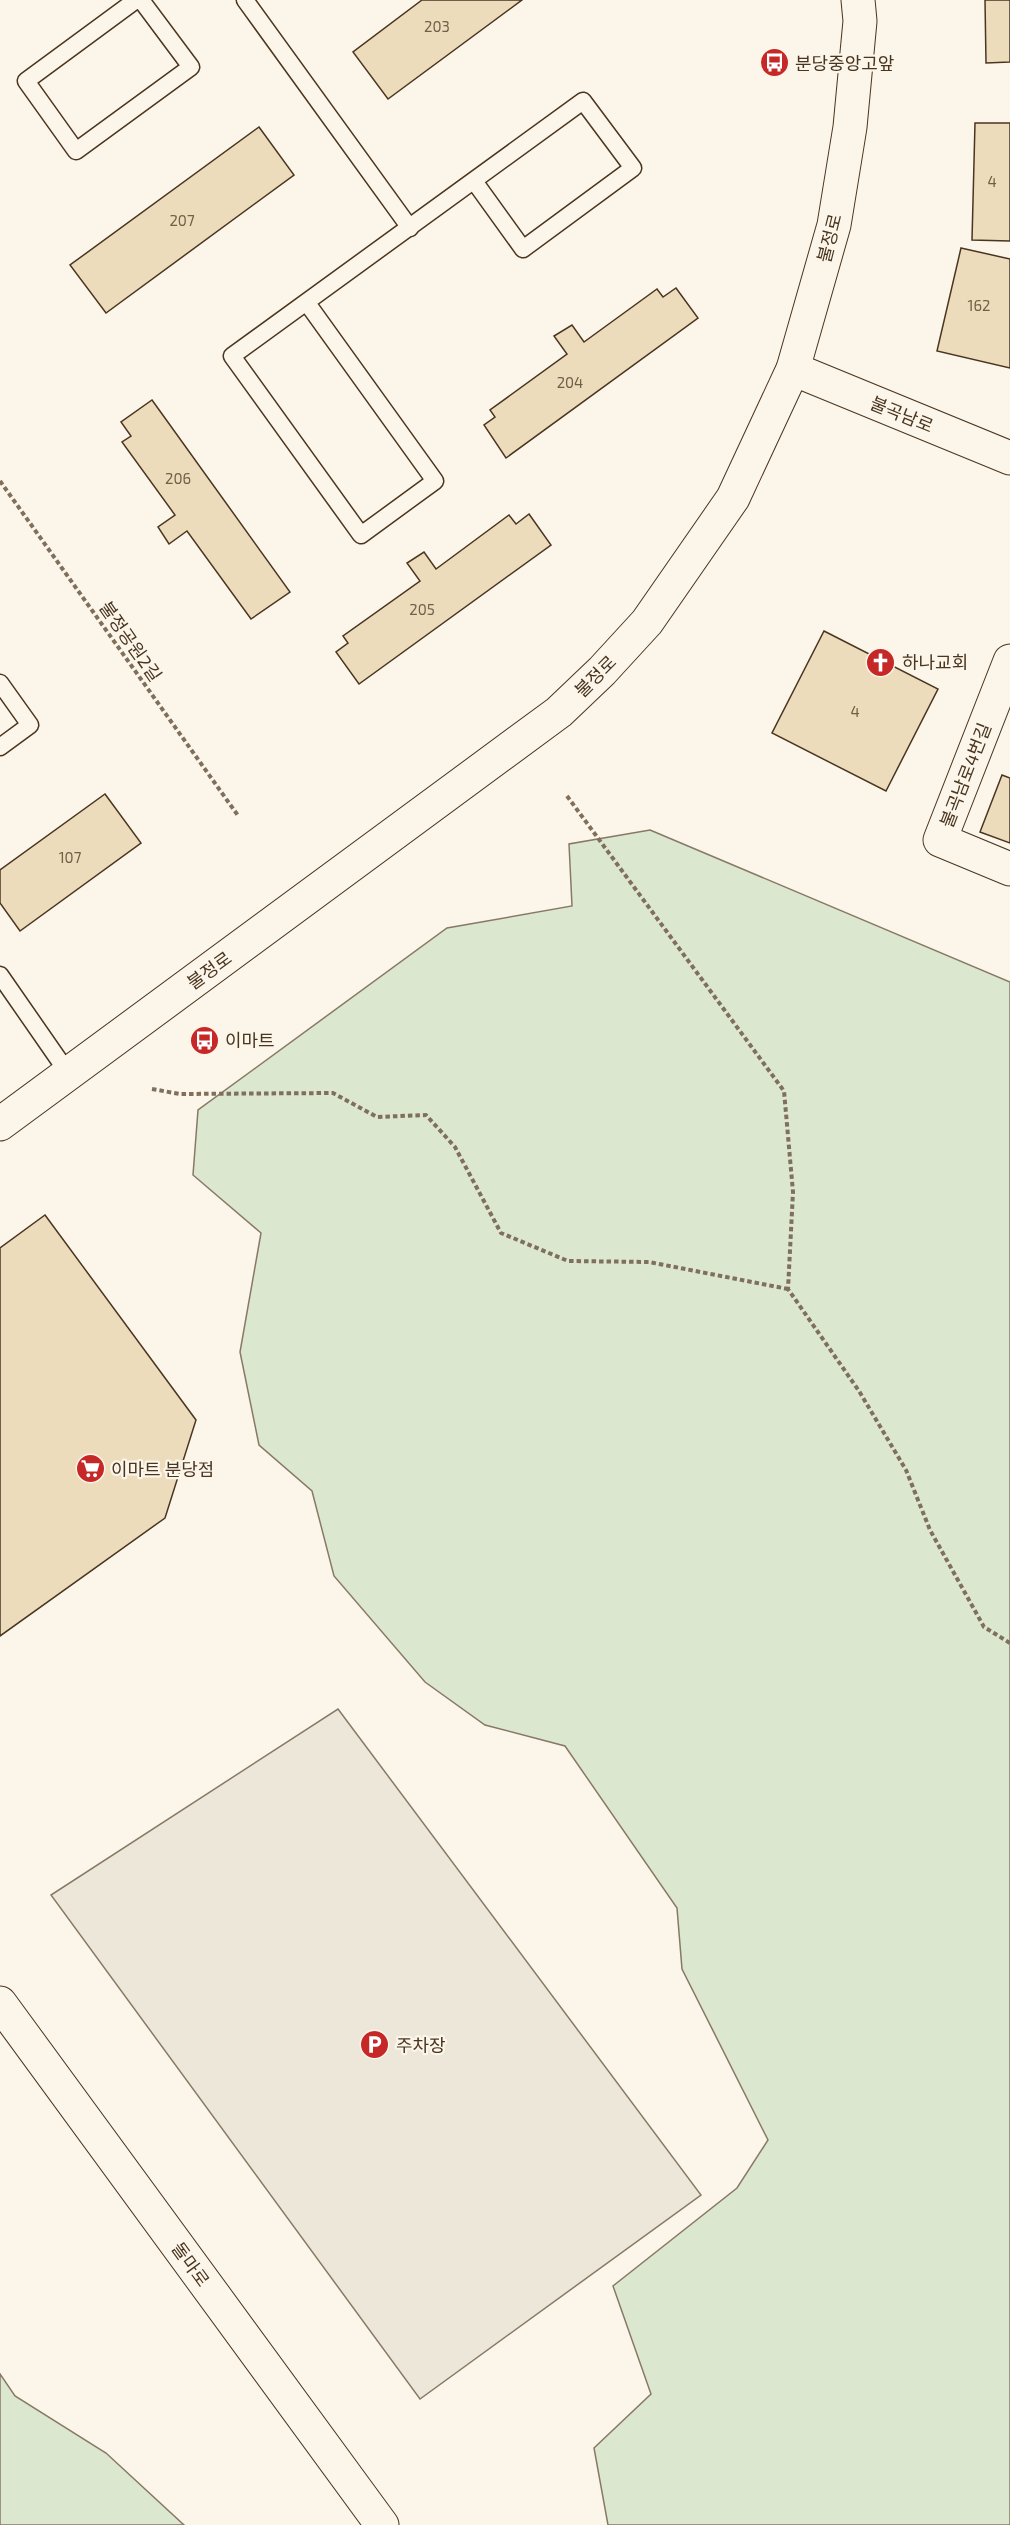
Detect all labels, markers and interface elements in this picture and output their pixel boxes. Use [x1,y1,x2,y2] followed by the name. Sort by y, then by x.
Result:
[424,17,450,35] house number: 203
[758,47,790,79] bus stop icon: 분당중앙고앞
[795,52,894,74] place label: 분당중앙고앞
[987,172,997,190] house number: 4
[169,211,195,229] house number: 207
[812,211,846,265] street label: 불정로
[968,296,990,314] house number: 162
[557,373,583,391] house number: 204
[867,391,937,437] street label: 불곡남로
[165,469,191,487] house number: 206
[95,597,167,685] street label: 불정공원2길
[409,600,435,618] house number: 205
[865,646,897,678] church icon: 하나교회
[570,651,620,701] street label: 불정로
[902,651,968,673] place label: 하나교회
[850,702,860,720] house number: 4
[935,720,995,830] street label: 불곡남로4번길
[59,848,82,866] house number: 107
[182,946,236,994] street label: 불정로
[188,1024,220,1056] bus stop icon: 이마트
[225,1029,275,1051] place label: 이마트
[74,1453,106,1485] supermarket icon: 이마트 분당점
[111,1458,214,1480] place label: 이마트 분당점
[359,2029,391,2061] parking icon: 주차장
[396,2034,446,2056] place label: 주차장
[167,2237,215,2291] street label: 돌마로

